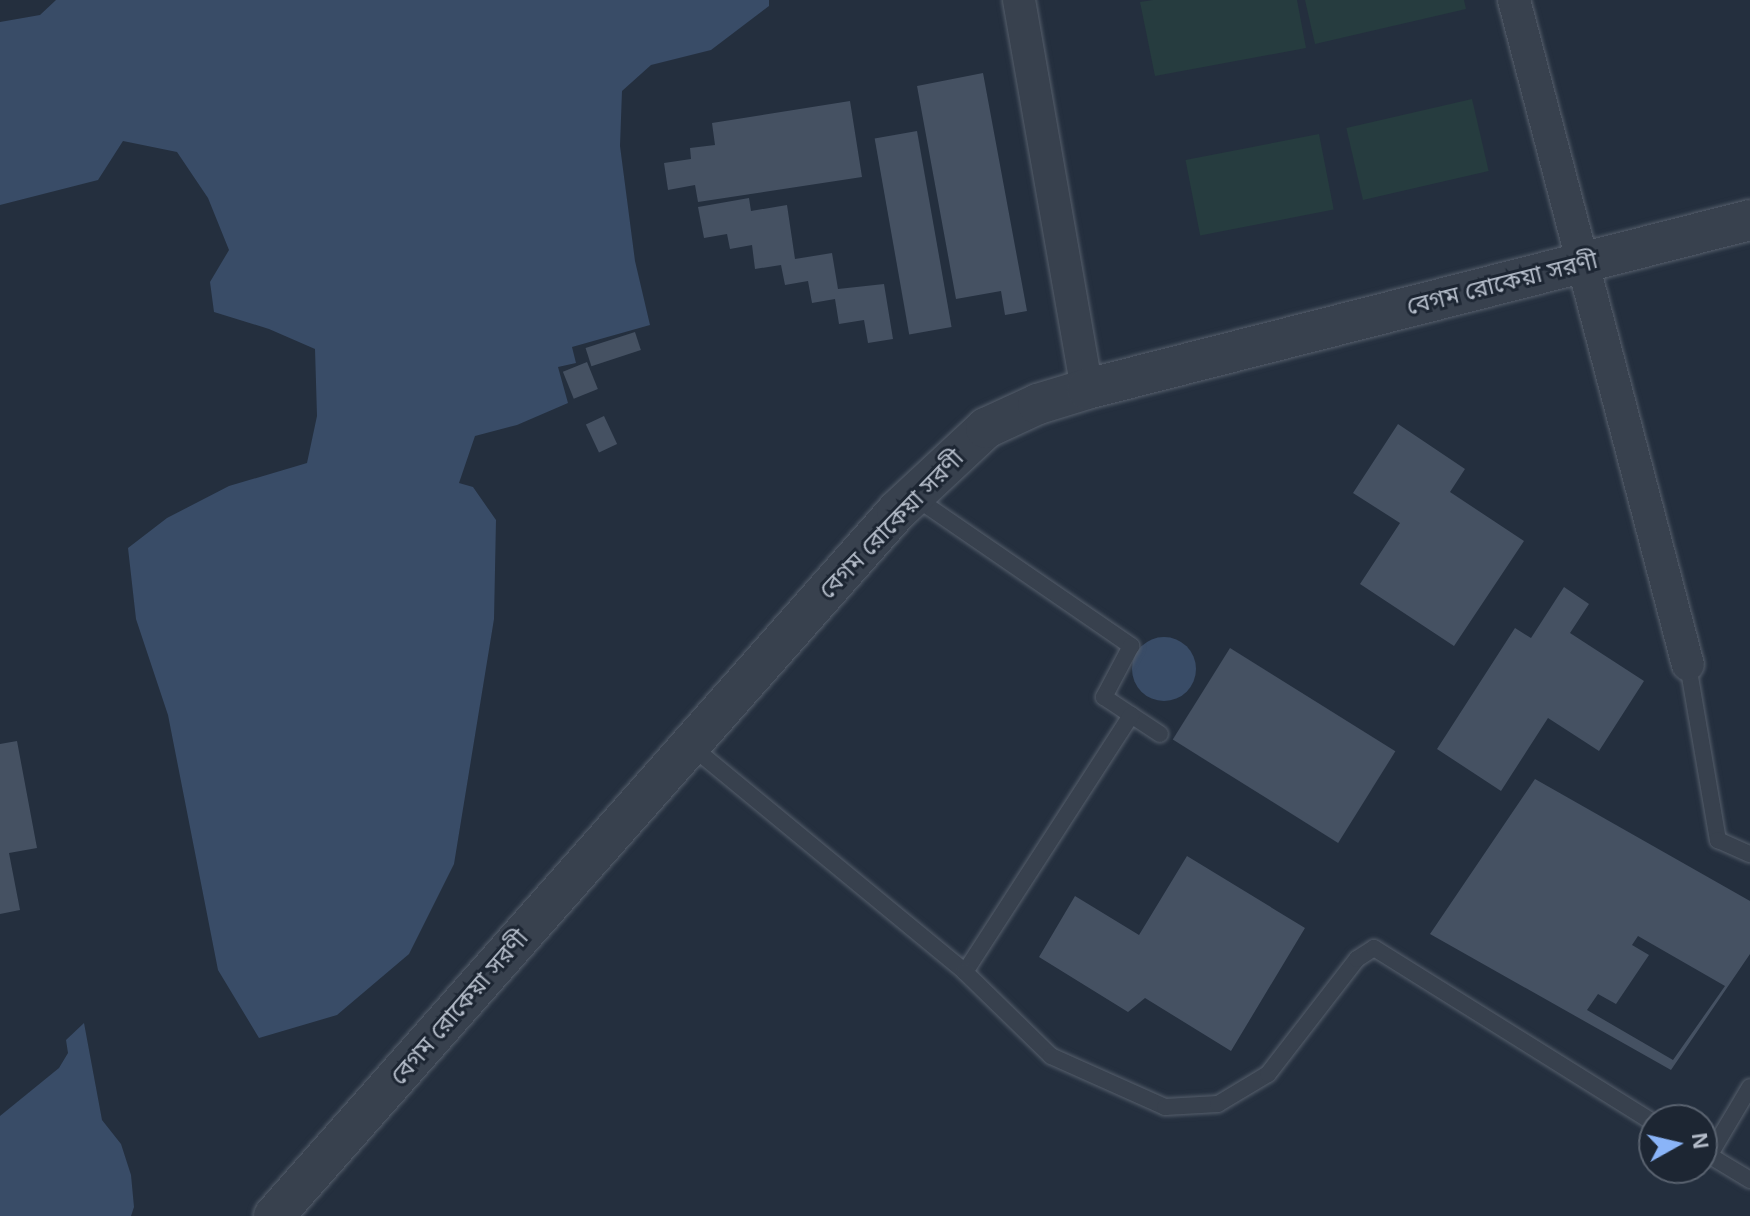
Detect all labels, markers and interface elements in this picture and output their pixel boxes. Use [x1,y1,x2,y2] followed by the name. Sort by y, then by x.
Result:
[1404,245,1600,321] street label: বেগম রোকেয়া সরণী
[813,444,969,604] street label: বেগম রোকেয়া সরণী
[384,924,534,1090] street label: বেগম রোকেয়া সরণী
[1638,1104,1718,1184] north arrow
[1687,1131,1714,1150] text: N

